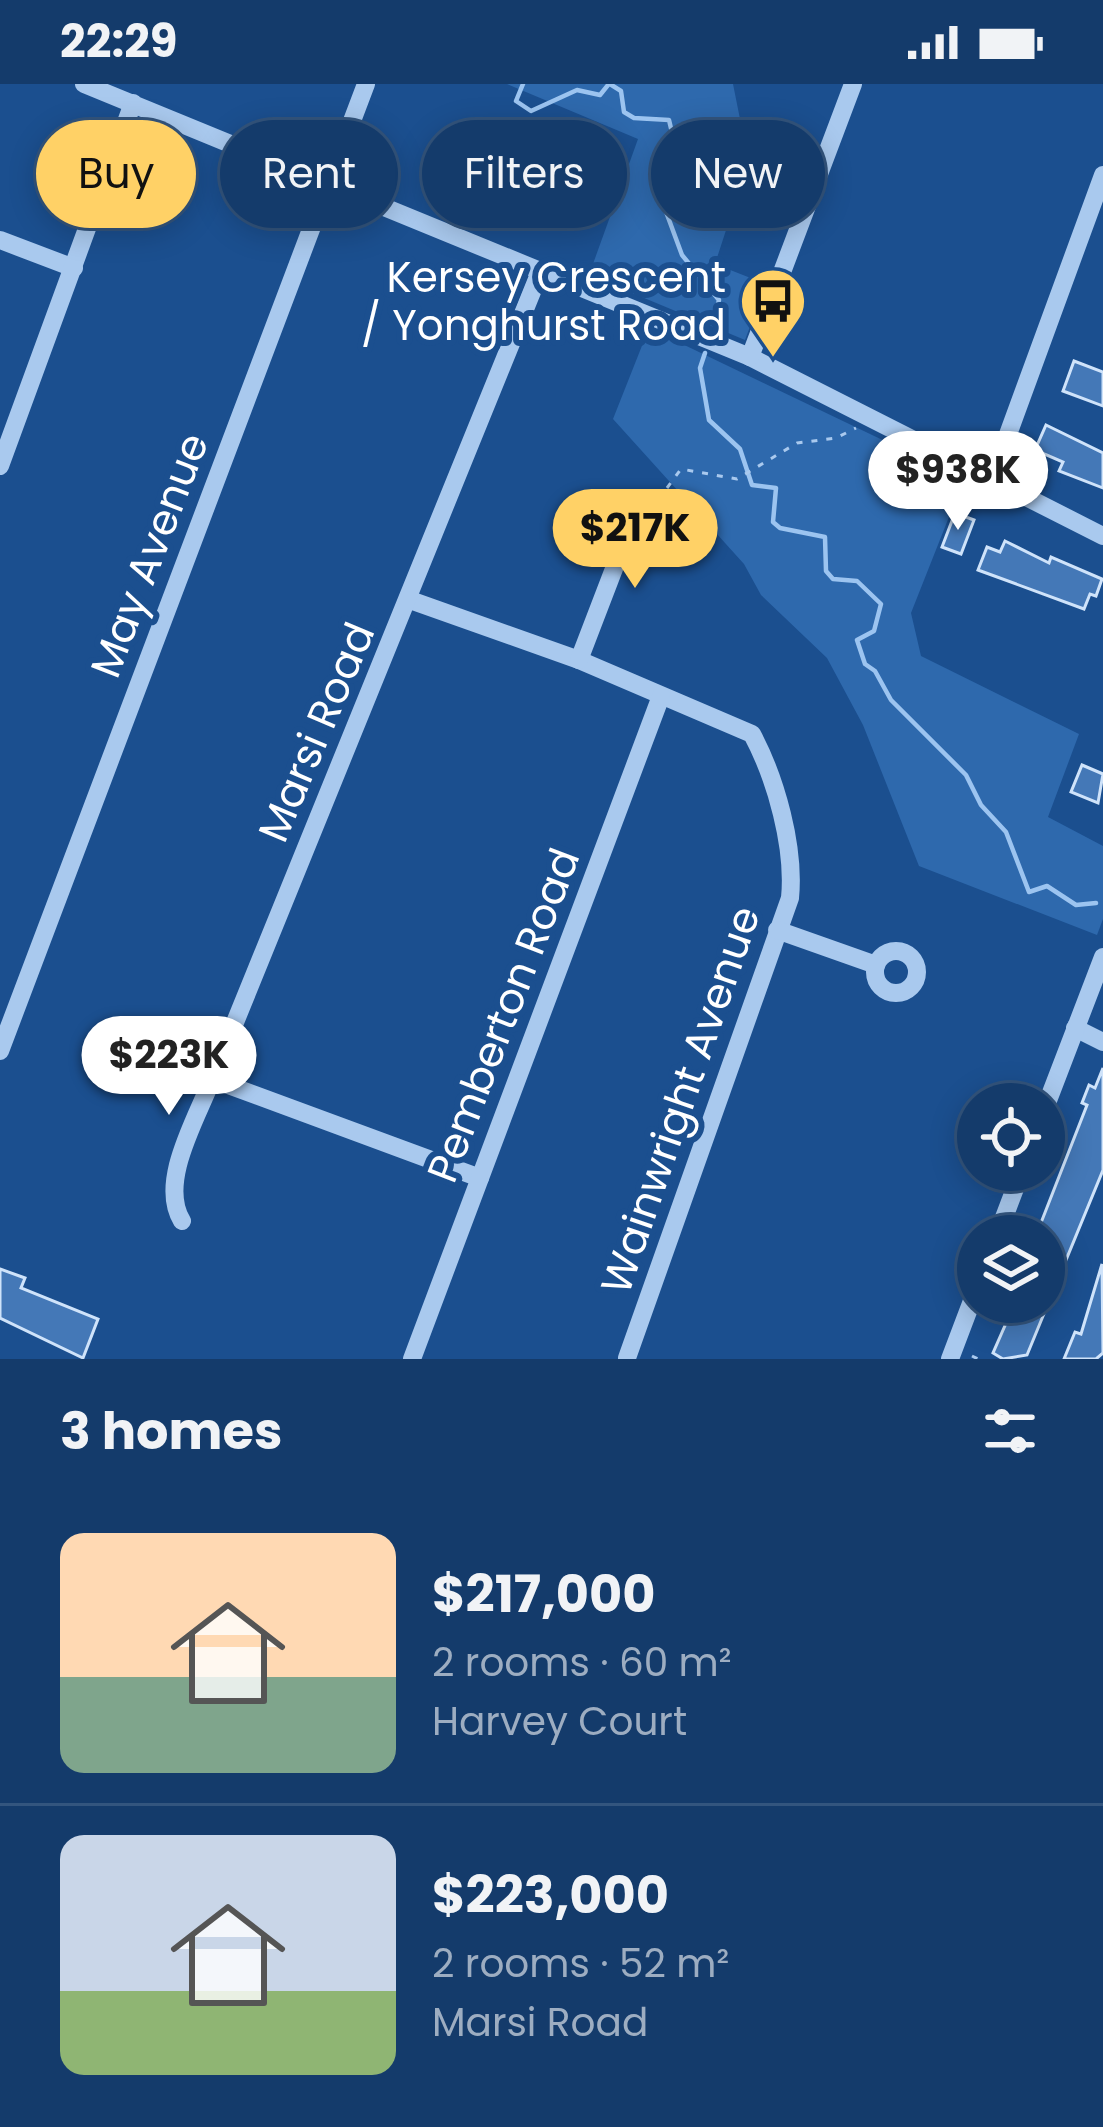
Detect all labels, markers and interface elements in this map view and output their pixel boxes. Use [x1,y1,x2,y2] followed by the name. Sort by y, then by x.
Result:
[60,10,178,73] text: 22:29
[36,120,196,228] chip: Buy
[220,120,398,228] chip: Rent
[422,120,627,228] chip: Filters
[651,120,825,228] chip: New
[361,248,726,355] place label: Kersey Crescent / Yonghurst Road
[738,266,808,360] bus stop icon: Kersey Crescent / Yonghurst Road
[76,425,223,686] street label: May Avenue
[874,431,1042,533] pin: $938K
[895,442,1021,497] text: $938K
[551,489,719,591] pin: $217K
[580,500,690,555] text: $217K
[244,613,389,851] street label: Marsi Road
[413,840,594,1191] street label: Pemberton Road
[586,898,775,1302] street label: Wainwright Avenue
[85,1016,253,1118] pin: $223K
[109,1027,229,1082] text: $223K
[957,1083,1065,1323] map controls
[957,1083,1065,1191] button: locate
[957,1215,1065,1323] button: layers
[60,1395,282,1467] text: 3 homes
[977,1398,1043,1464] icon: filters
[432,1558,656,1630] text: $217,000
[156,1581,300,1725] icon: home
[432,1635,732,1690] text: 2 rooms · 60 m²
[432,1694,687,1749] text: Harvey Court
[432,1859,669,1931] text: $223,000
[156,1883,300,2027] icon: home
[432,1936,729,1991] text: 2 rooms · 52 m²
[432,1995,648,2050] text: Marsi Road

